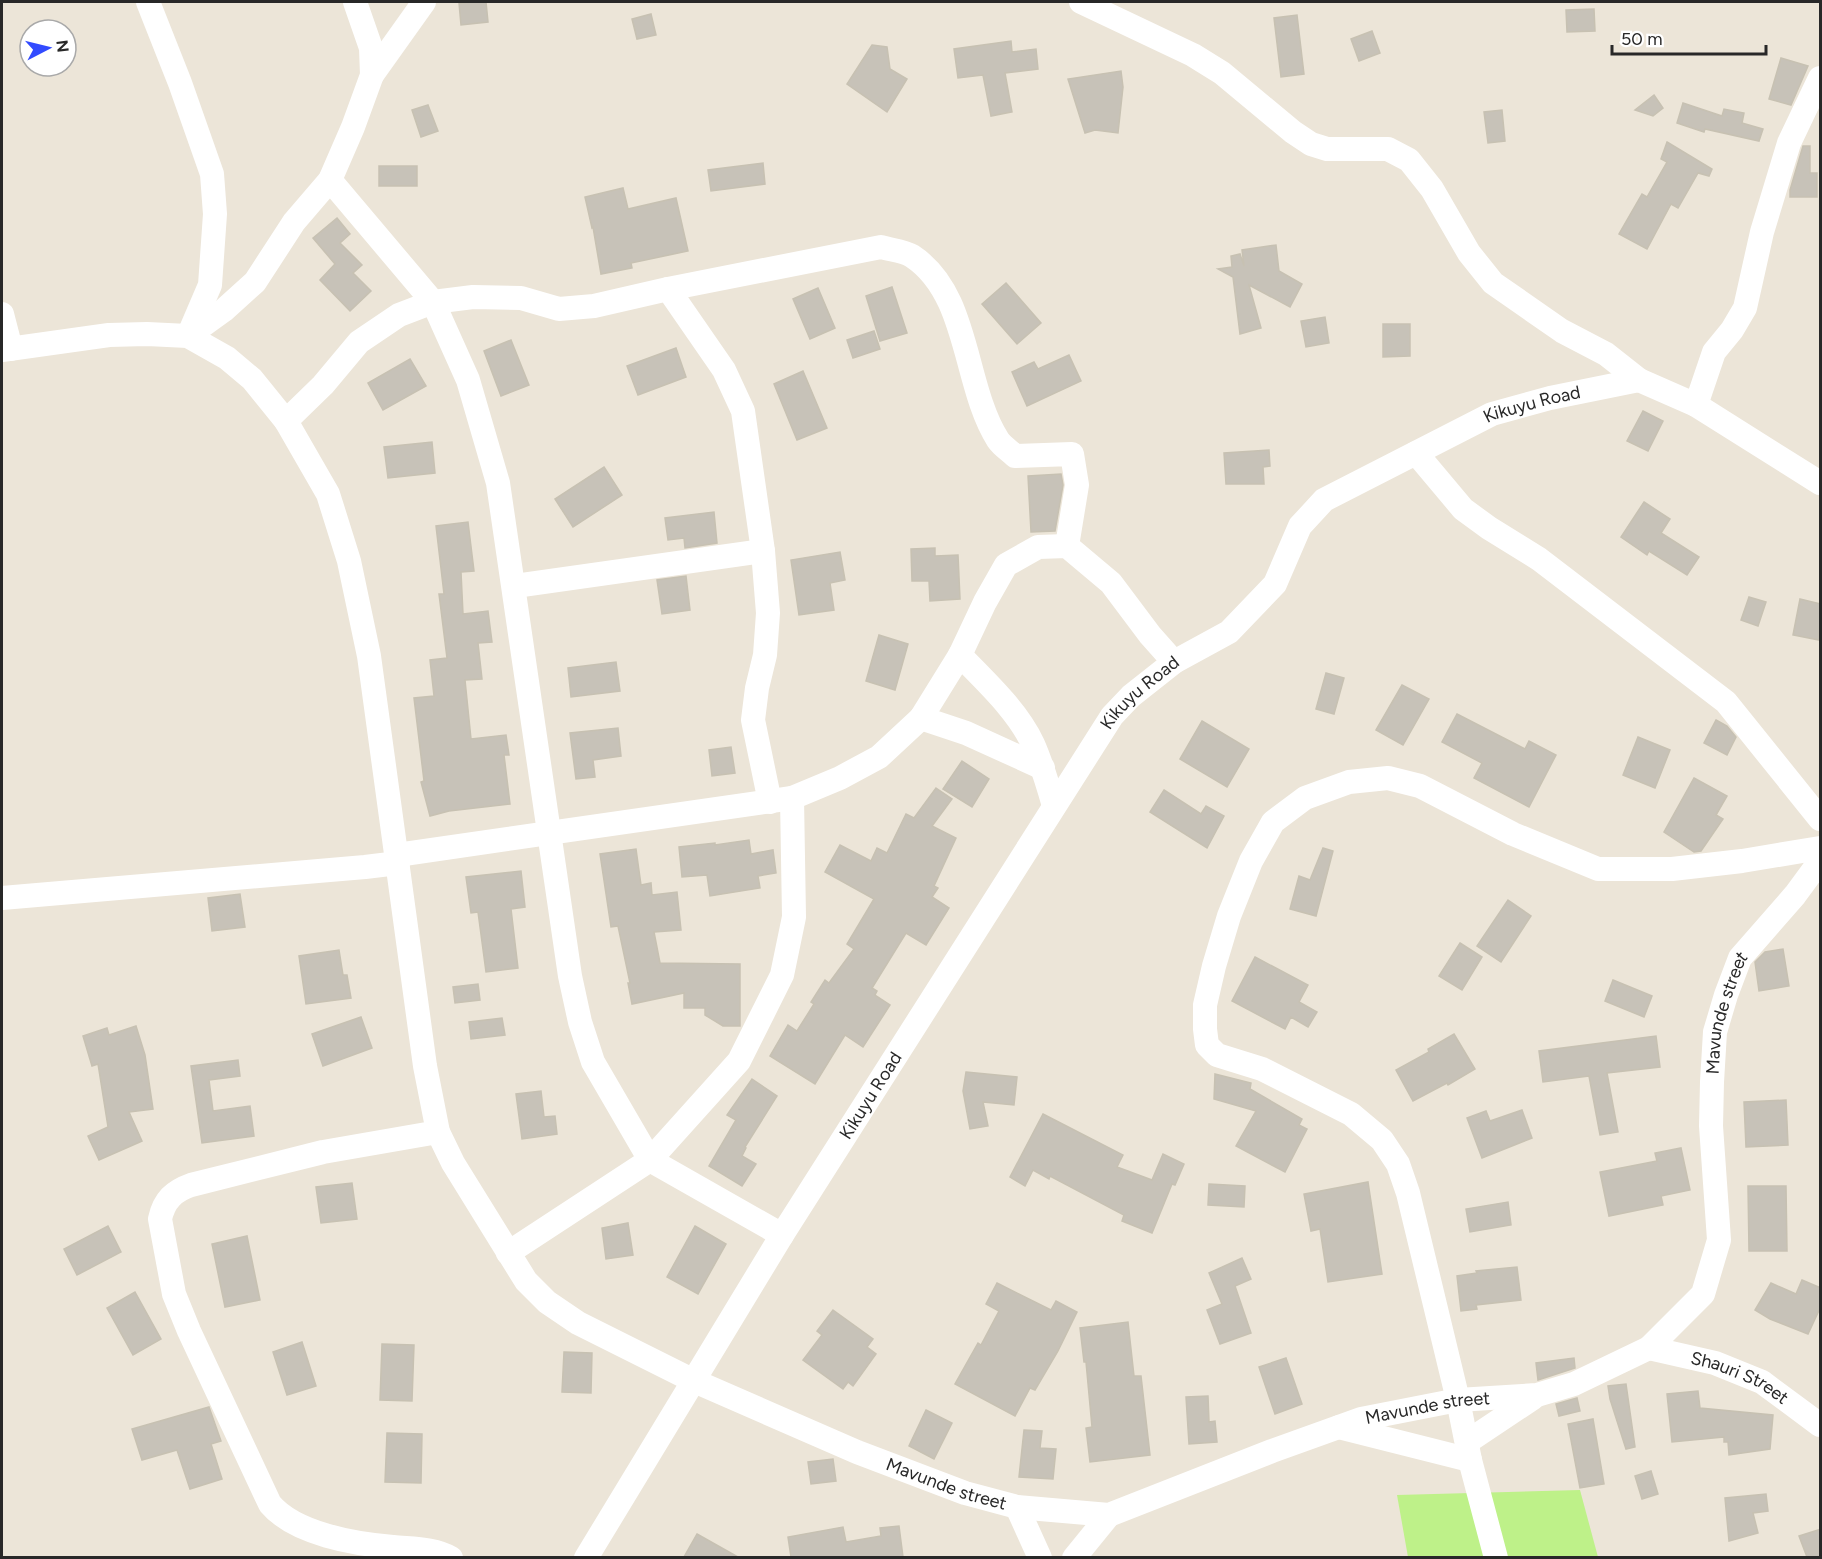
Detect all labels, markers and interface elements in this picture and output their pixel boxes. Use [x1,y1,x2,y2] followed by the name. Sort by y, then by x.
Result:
[18,18,78,78] north arrow
[1612,18,1766,56] scale bar
[1621,28,1663,50] text: 50 m
[52,39,73,54] text: N
[1480,381,1582,428] street label: Kikuyu Road
[1095,651,1184,733] street label: Kikuyu Road
[1701,946,1752,1075] street label: Mavunde street
[835,1048,907,1143] street label: Kikuyu Road
[1689,1347,1793,1409] street label: Shauri Street
[1363,1387,1491,1429] street label: Mavunde street
[883,1453,1009,1515] street label: Mavunde street

